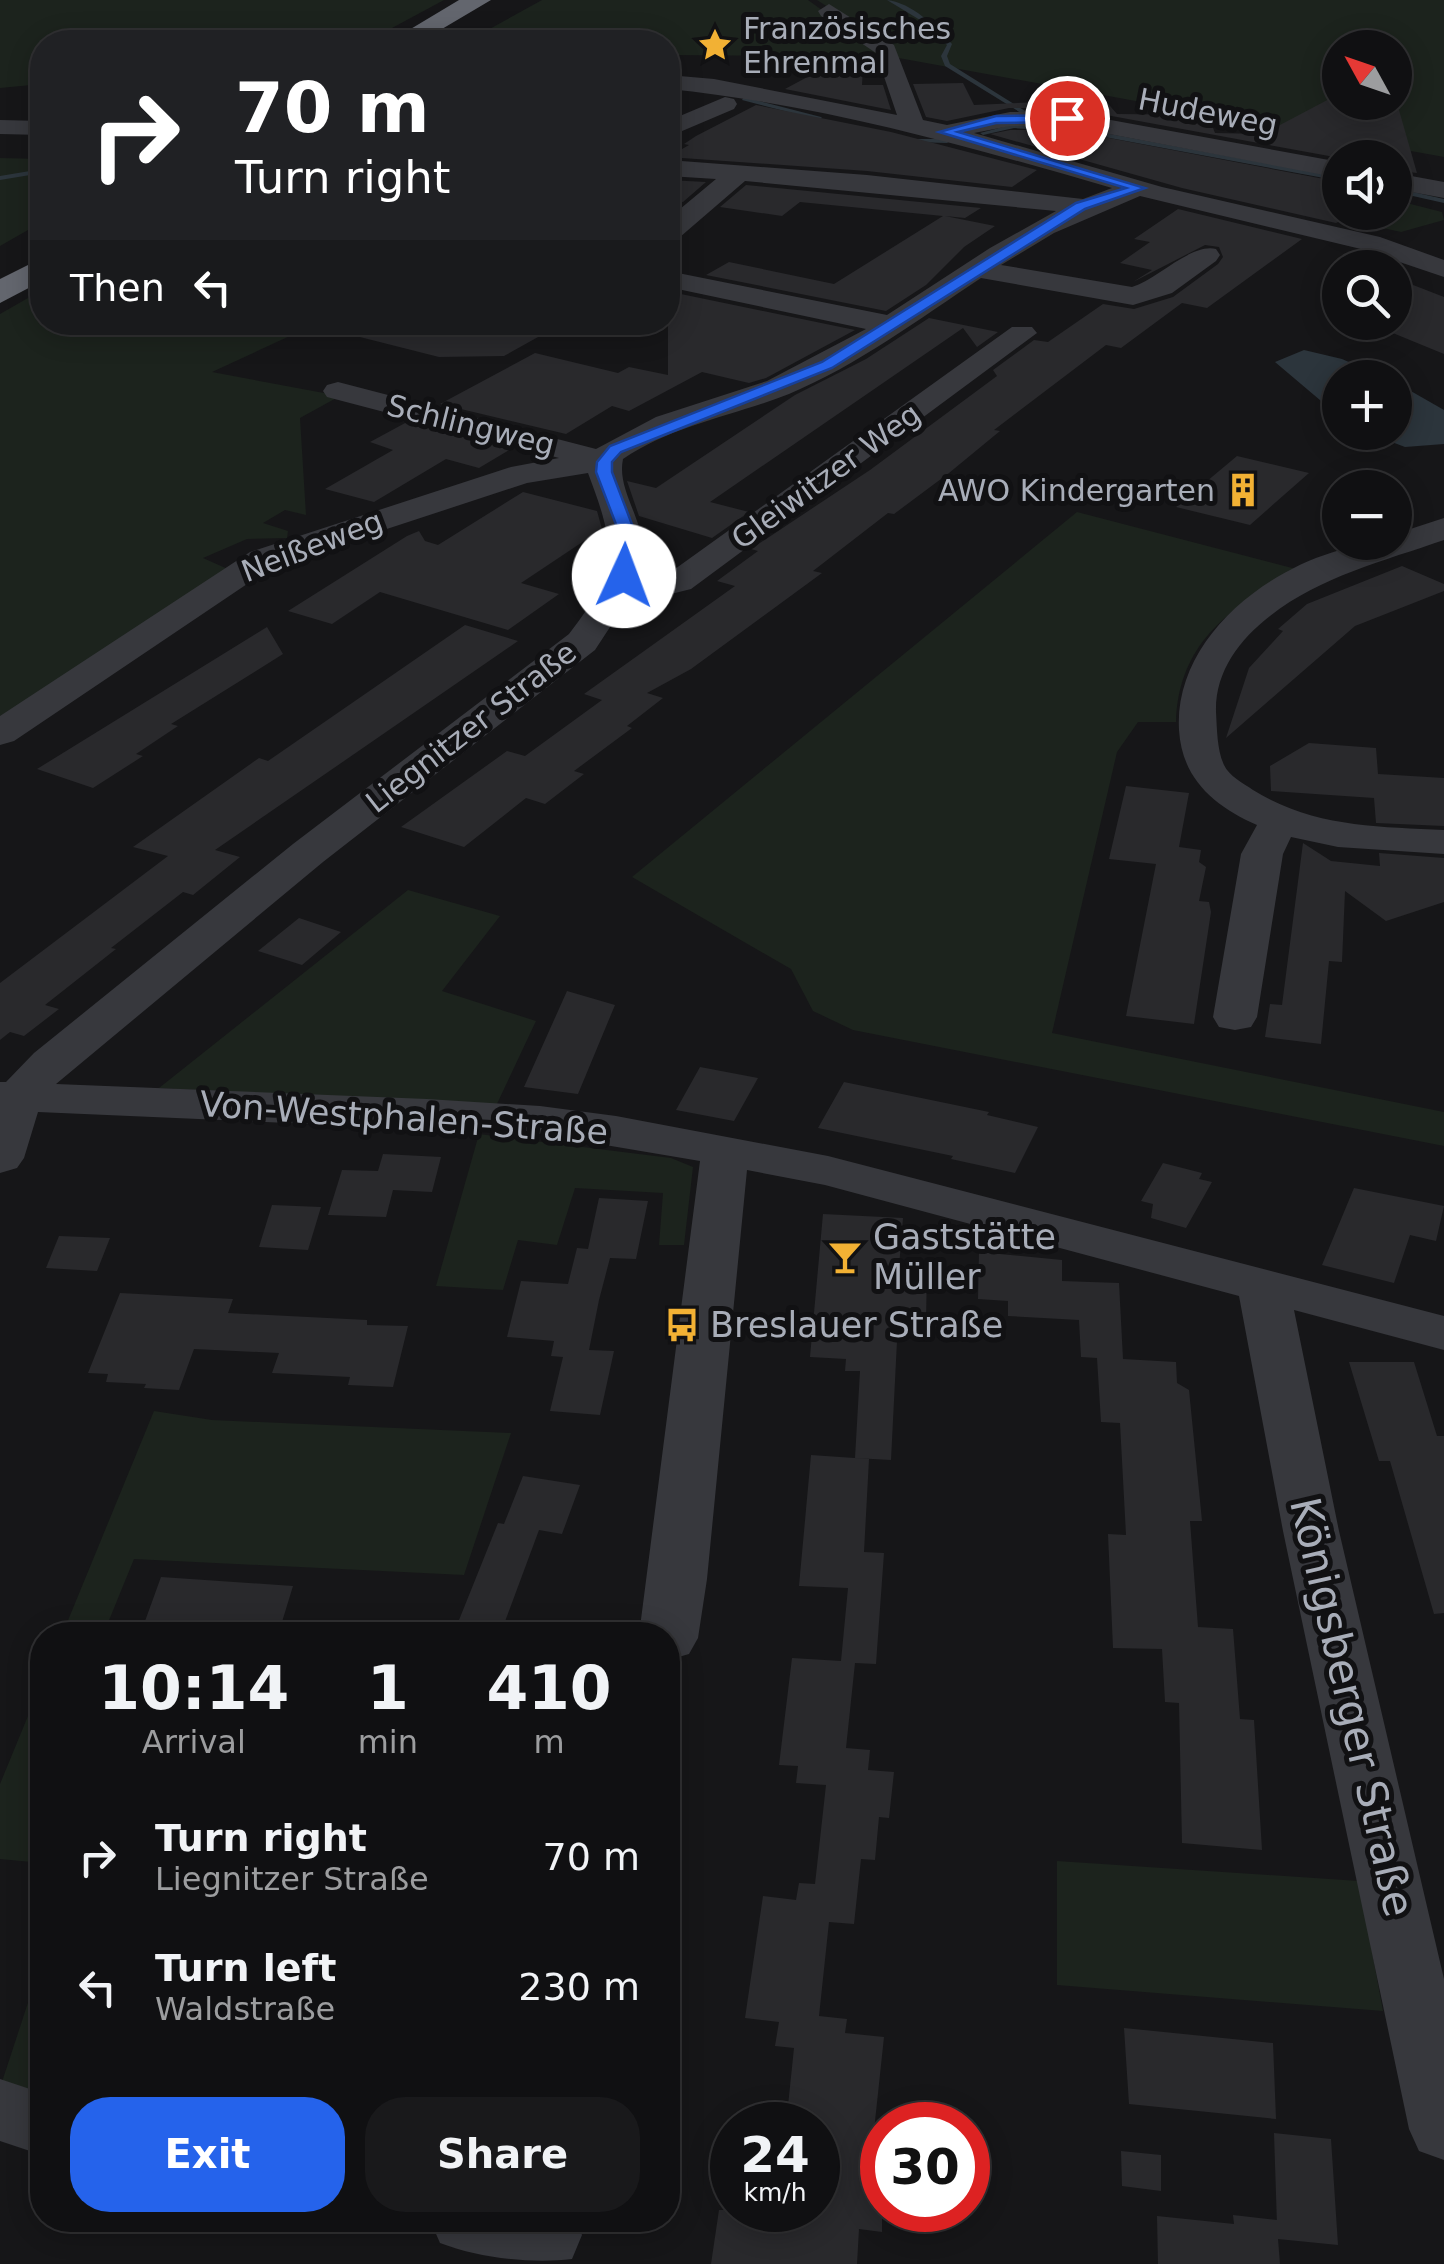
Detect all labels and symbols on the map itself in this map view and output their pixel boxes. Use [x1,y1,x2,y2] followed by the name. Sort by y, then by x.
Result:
[743,11,951,80] place label: Französisches Ehrenmal
[696,26,734,64] place icon: Französisches Ehrenmal
[1322,30,1412,120] north arrow
[1025,76,1110,161] pin
[1135,81,1281,143] street label: Hudeweg
[384,387,558,463] street label: Schlingweg
[725,396,927,556] street label: Gleiwitzer Weg
[1224,471,1262,509] building icon: AWO Kindergarten
[938,473,1215,508] place label: AWO Kindergarten
[236,503,388,589] street label: Neißeweg
[572,524,676,628] position arrow
[359,634,583,820] street label: Liegnitzer Straße
[198,1084,610,1152] street label: Von-Westphalen-Straße
[873,1217,1056,1297] place label: Gaststätte Müller
[826,1238,864,1276] bar icon: Gaststätte Müller
[710,1305,1003,1345] place label: Breslauer Straße
[663,1306,701,1344] bus stop icon: Breslauer Straße
[1280,1493,1424,1921] street label: Königsberger Straße
[860,2102,990,2232] speed limit sign: 30

